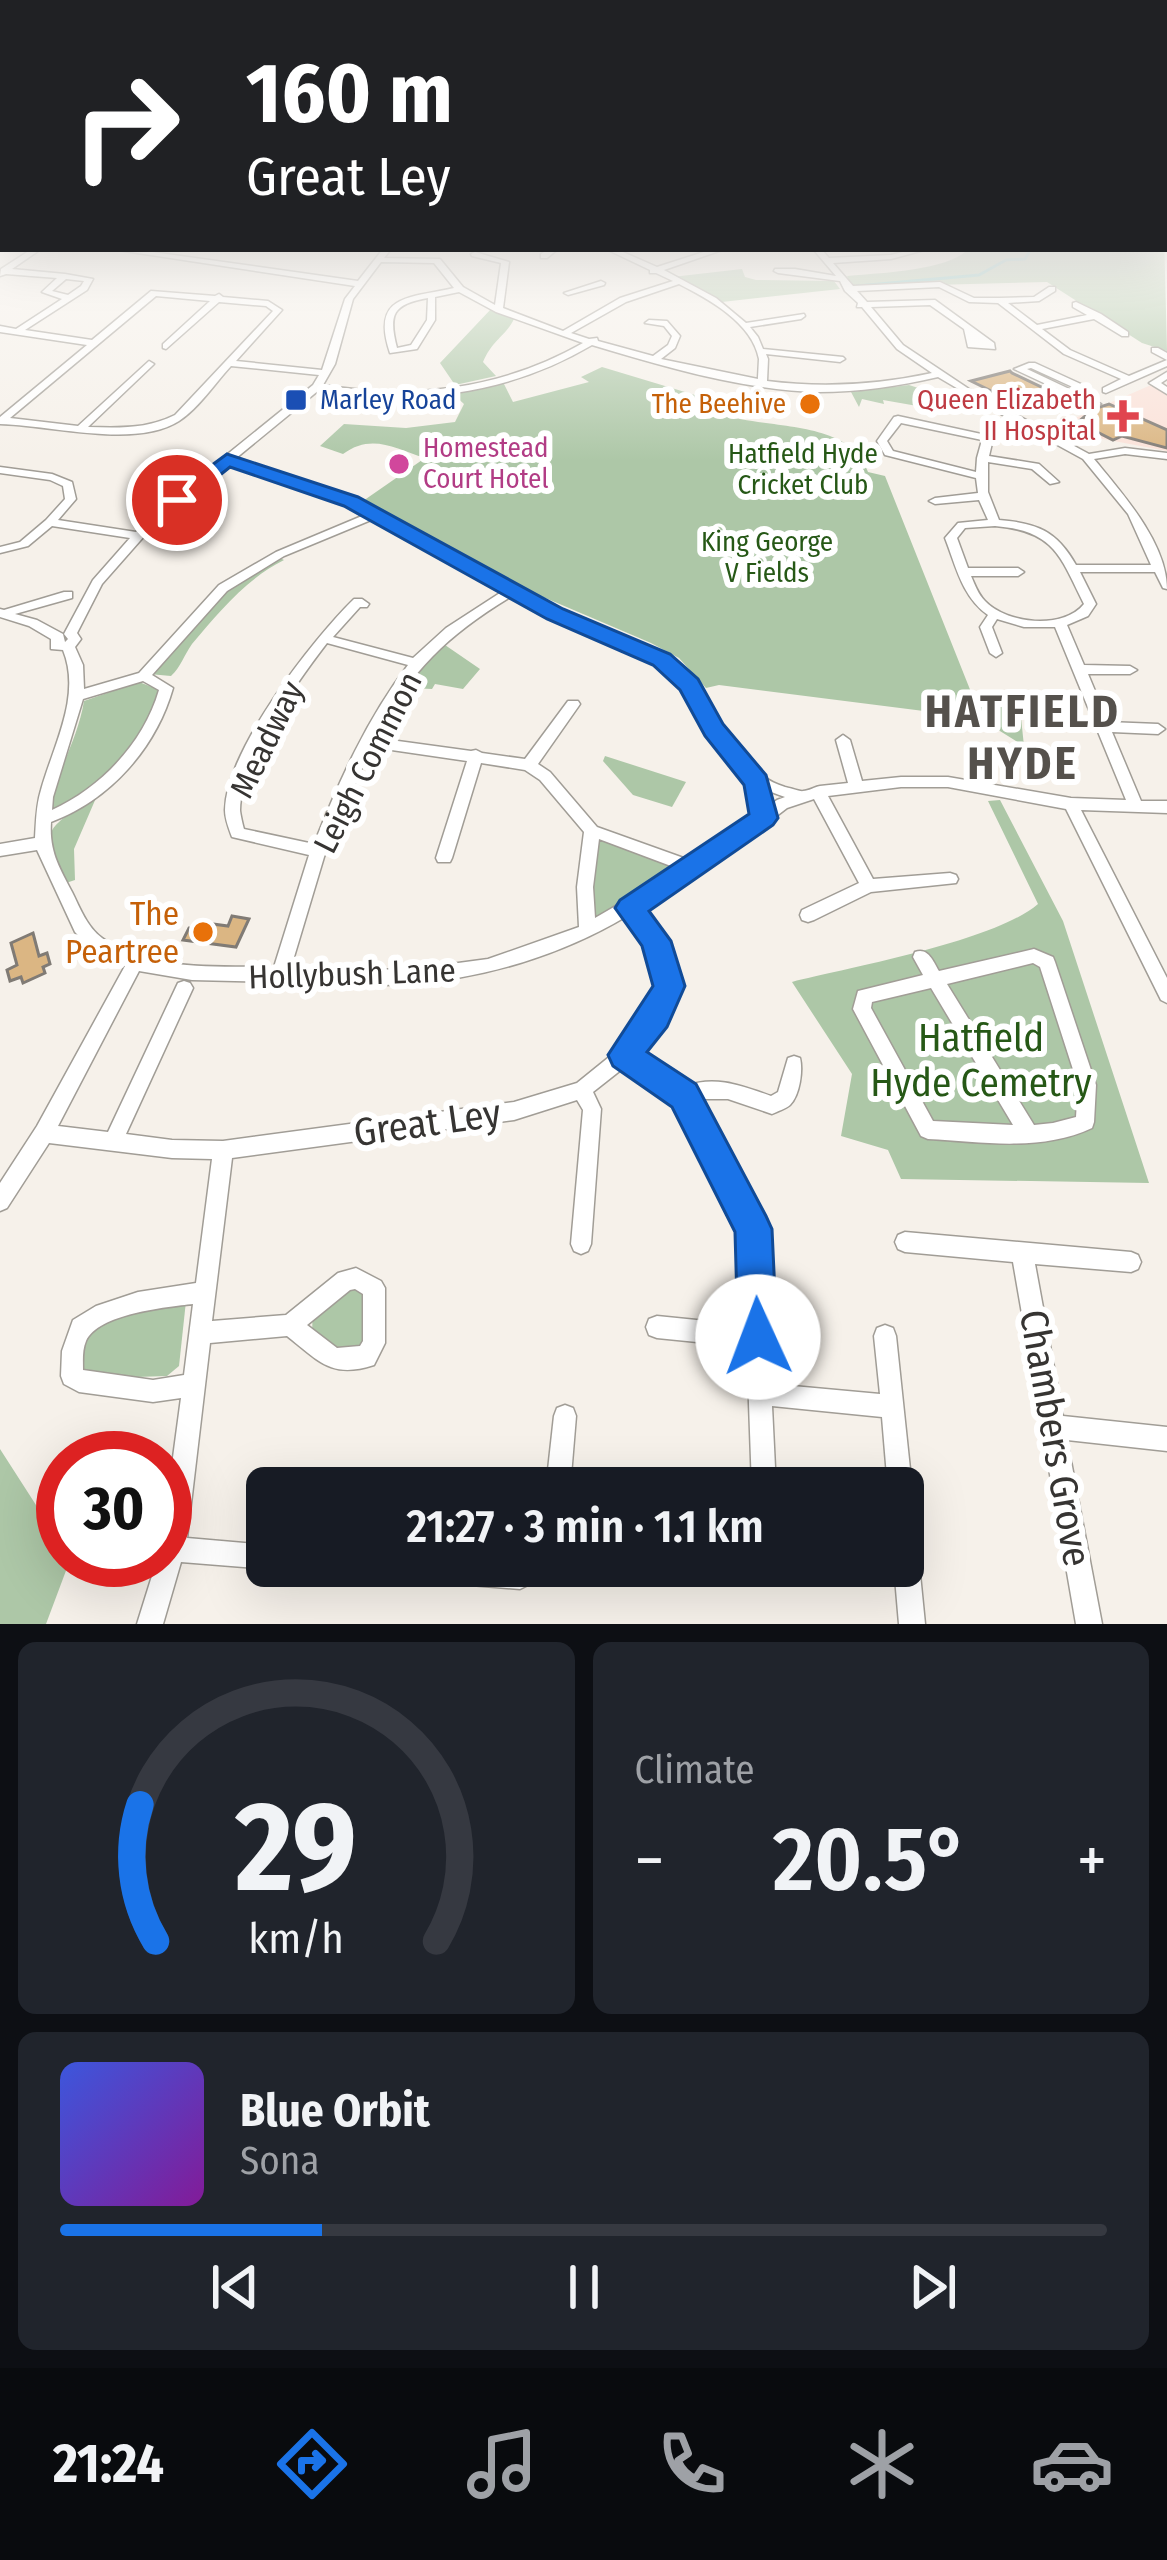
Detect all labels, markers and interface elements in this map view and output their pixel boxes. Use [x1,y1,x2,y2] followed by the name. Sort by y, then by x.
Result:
[246,43,453,144] text: 160 m
[48,48,204,204] icon: right
[246,145,451,209] text: Great Ley
[320,384,456,416] place label: Marley Road
[917,384,1096,447] place label: Queen Elizabeth II Hospital
[283,387,309,413] marker: Marley Road
[652,388,786,420] place label: The Beehive
[797,391,823,417] marker: The Beehive
[1107,400,1139,432] marker: Queen Elizabeth II Hospital
[423,432,549,495] place label: Homestead Court Hotel
[728,438,878,501] park label: Hatfield Hyde Cricket Club
[126,449,228,551] pin
[386,451,412,477] marker: Homestead Court Hotel
[144,467,210,533] icon: arrive
[701,526,833,589] park label: King George V Fields
[305,665,431,860] street label: Leigh Common
[222,674,312,804] street label: Meadway
[925,685,1121,791] district label: HATFIELD HYDE
[65,894,179,972] place label: The Peartree
[190,919,216,945] marker: The Peartree
[248,950,456,998] street label: Hollybush Lane
[870,1015,1092,1106] park label: Hatfield Hyde Cemetry
[351,1090,504,1156] street label: Great Ley
[695,1274,821,1400] position arrow
[1010,1306,1100,1570] street label: Chambers Grove
[36,1431,192,1587] speed limit sign: 30
[406,1500,764,1554] text: 21:27 · 3 min · 1.1 km
[635,1747,755,1793] text: Climate
[234,1773,357,1923] text: 29
[773,1806,969,1914] text: 20.5°
[635,1821,664,1900] text: −
[1077,1821,1107,1900] text: +
[248,1913,344,1964] text: km/h
[240,2084,430,2138] text: Blue Orbit
[240,2138,320,2184] text: Sona
[202,2254,268,2320] icon: previous
[551,2254,617,2320] icon: pause
[900,2254,966,2320] icon: next
[270,2422,354,2506] icon: directions
[460,2422,544,2506] icon: music
[650,2422,734,2506] icon: phone
[840,2422,924,2506] icon: climate
[1030,2422,1114,2506] icon: car
[53,2432,164,2496] text: 21:24

